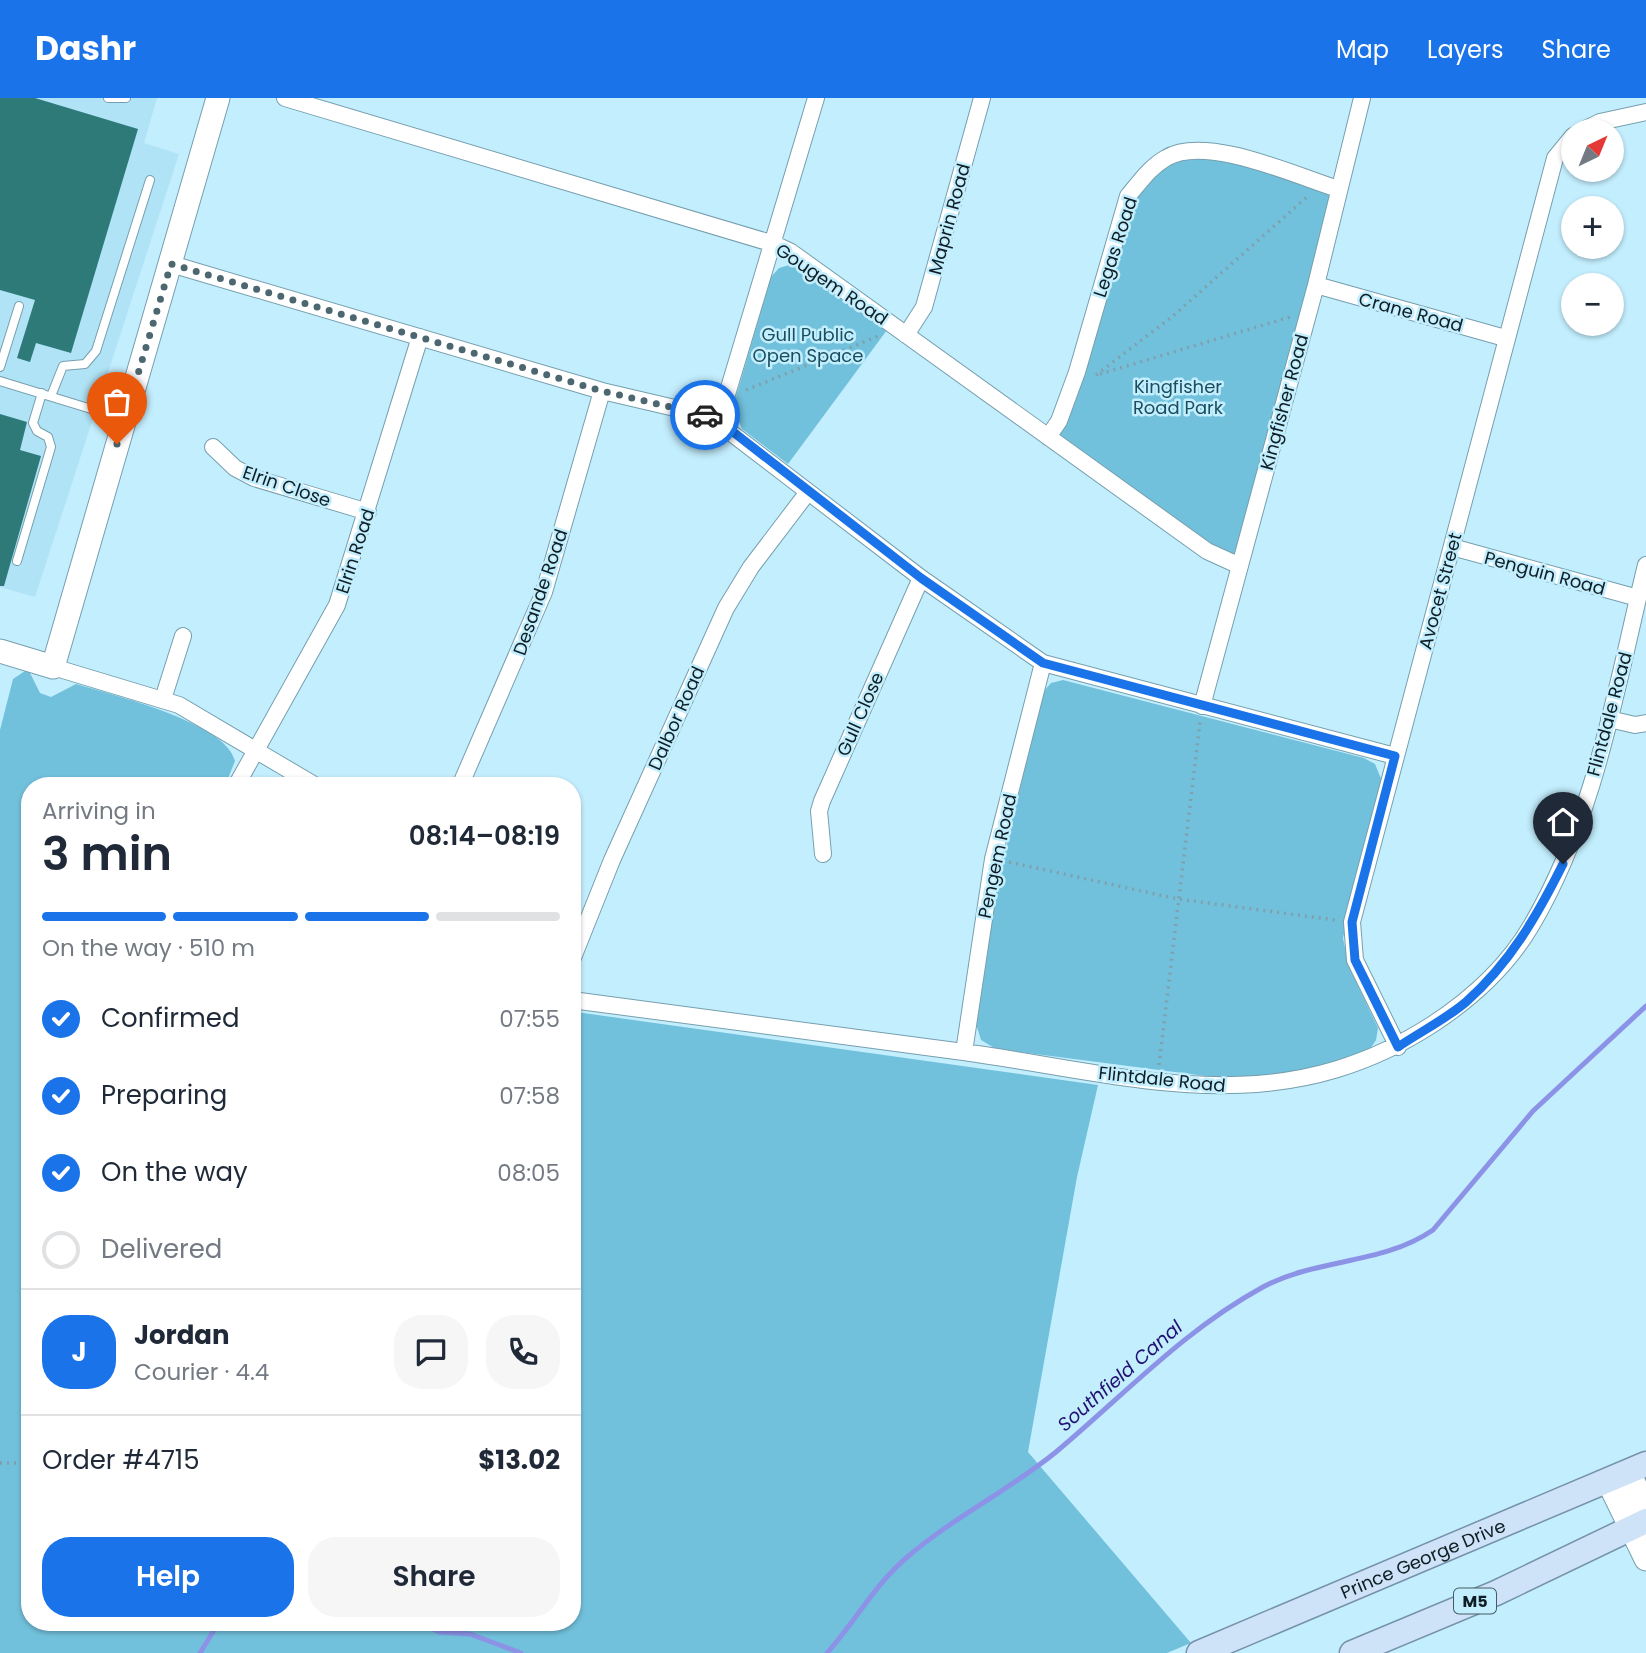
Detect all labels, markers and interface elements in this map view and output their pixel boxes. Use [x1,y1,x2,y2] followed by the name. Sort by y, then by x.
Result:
[35,25,136,72] text: Dashr
[1336,33,1389,66] text: Map
[1427,33,1503,66] text: Layers
[1541,33,1611,66] text: Share
[1561,119,1624,182] north arrow
[1561,119,1624,336] map controls
[922,161,976,277] street label: Maprin Road
[1087,194,1143,300] street label: Legas Road
[1561,196,1624,259] button: +
[771,237,893,331] street label: Gougem Road
[1561,273,1624,336] button: −
[1356,286,1466,338] street label: Crane Road
[753,322,863,368] park label: Gull Public Open Space
[1254,331,1314,473] street label: Kingfisher Road
[87,372,147,444] pin
[1133,374,1224,420] park label: Kingfisher Road Park
[670,380,740,450] courier
[98,383,136,421] icon: bag
[686,396,724,434] icon: car
[240,459,334,513] street label: Elrin Close
[330,505,380,597] street label: Elrin Road
[507,526,573,658] street label: Desande Road
[1412,530,1468,652] street label: Avocet Street
[1482,545,1608,601] street label: Penguin Road
[1580,649,1638,779] street label: Flintdale Road
[642,662,710,774] street label: Dalbor Road
[830,668,890,760] street label: Gull Close
[972,791,1022,921] street label: Pengem Road
[1533,792,1593,864] pin
[42,795,156,827] text: Arriving in
[1544,803,1582,841] icon: home
[409,818,560,854] text: 08:14–08:19
[42,822,172,886] text: 3 min
[42,932,255,964] text: On the way · 510 m
[42,1000,80,1038] icon: check
[101,1000,239,1036] text: Confirmed
[499,1003,560,1035] text: 07:55
[1097,1060,1227,1098] street label: Flintdale Road
[42,1077,80,1115] icon: check
[101,1077,227,1113] text: Preparing
[499,1080,560,1112] text: 07:58
[42,1154,80,1192] icon: check
[101,1154,248,1190] text: On the way
[497,1157,560,1189] text: 08:05
[101,1231,222,1267] text: Delivered
[1052,1314,1189,1438] water label: Southfield Canal
[394,1315,468,1389] button: chat
[486,1315,560,1389] button: phone
[134,1317,230,1353] text: Jordan
[71,1334,87,1370] text: J
[134,1356,269,1388] text: Courier · 4.4
[42,1442,200,1478] text: Order #4715
[478,1442,560,1478] text: $13.02
[1337,1512,1509,1604] street label: Prince George Drive
[42,1537,294,1617] button: Help
[308,1537,560,1617] button: Share
[1454,1588,1496,1614] road number: M5

